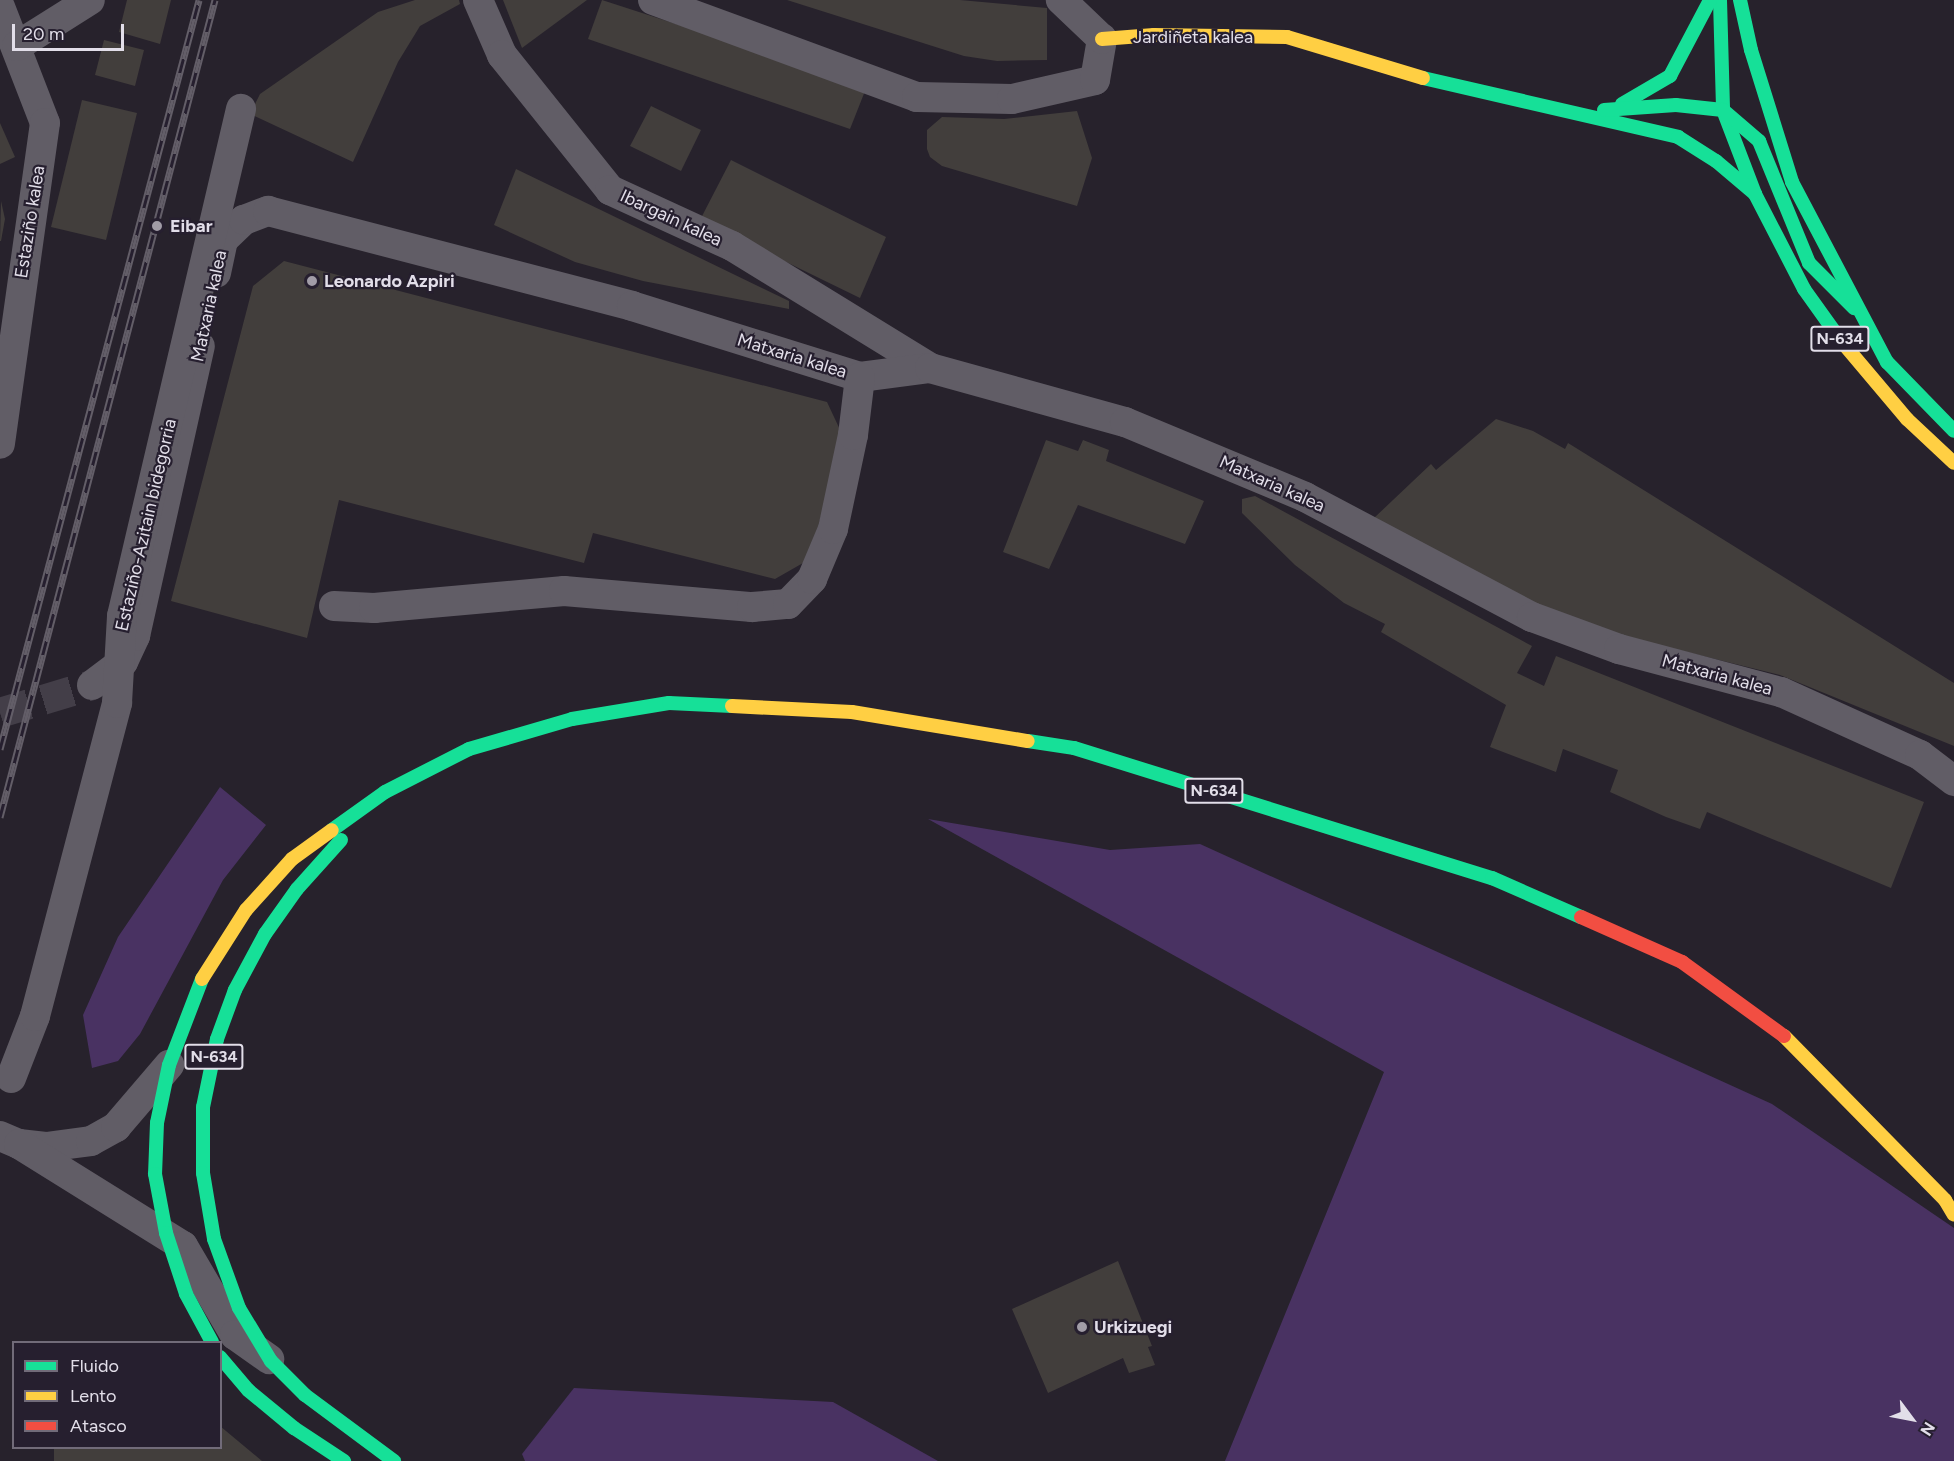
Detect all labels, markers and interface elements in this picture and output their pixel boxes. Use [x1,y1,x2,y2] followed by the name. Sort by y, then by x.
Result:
[15,12,128,50] scale bar
[23,23,64,45] text: 20 m
[1133,26,1253,48] street label: Jardiñeta kalea
[10,164,50,280] street label: Estaziño kalea
[617,185,725,251] street label: Ibargain kalea
[170,215,212,237] place label: Eibar
[148,217,166,235] marker: Eibar
[187,248,231,364] street label: Matxaria kalea
[324,270,455,292] place label: Leonardo Azpiri
[305,274,319,288] marker: Leonardo Azpiri
[1810,326,1870,352] road number: N-634
[735,329,849,383] street label: Matxaria kalea
[111,417,181,633] street label: Estaziño-Azitain bidegorria
[1216,451,1328,517] street label: Matxaria kalea
[1659,650,1775,700] street label: Matxaria kalea
[1184,778,1244,804] road number: N-634
[184,1044,244,1070] road number: N-634
[1094,1316,1172,1338] place label: Urkizuegi
[1075,1320,1089,1334] marker: Urkizuegi
[12,1341,222,1449] legend
[70,1355,119,1377] text: Fluido
[70,1385,116,1407] text: Lento
[1882,1389,1942,1449] north arrow
[70,1415,127,1437] text: Atasco
[1916,1419,1939,1439] text: N

